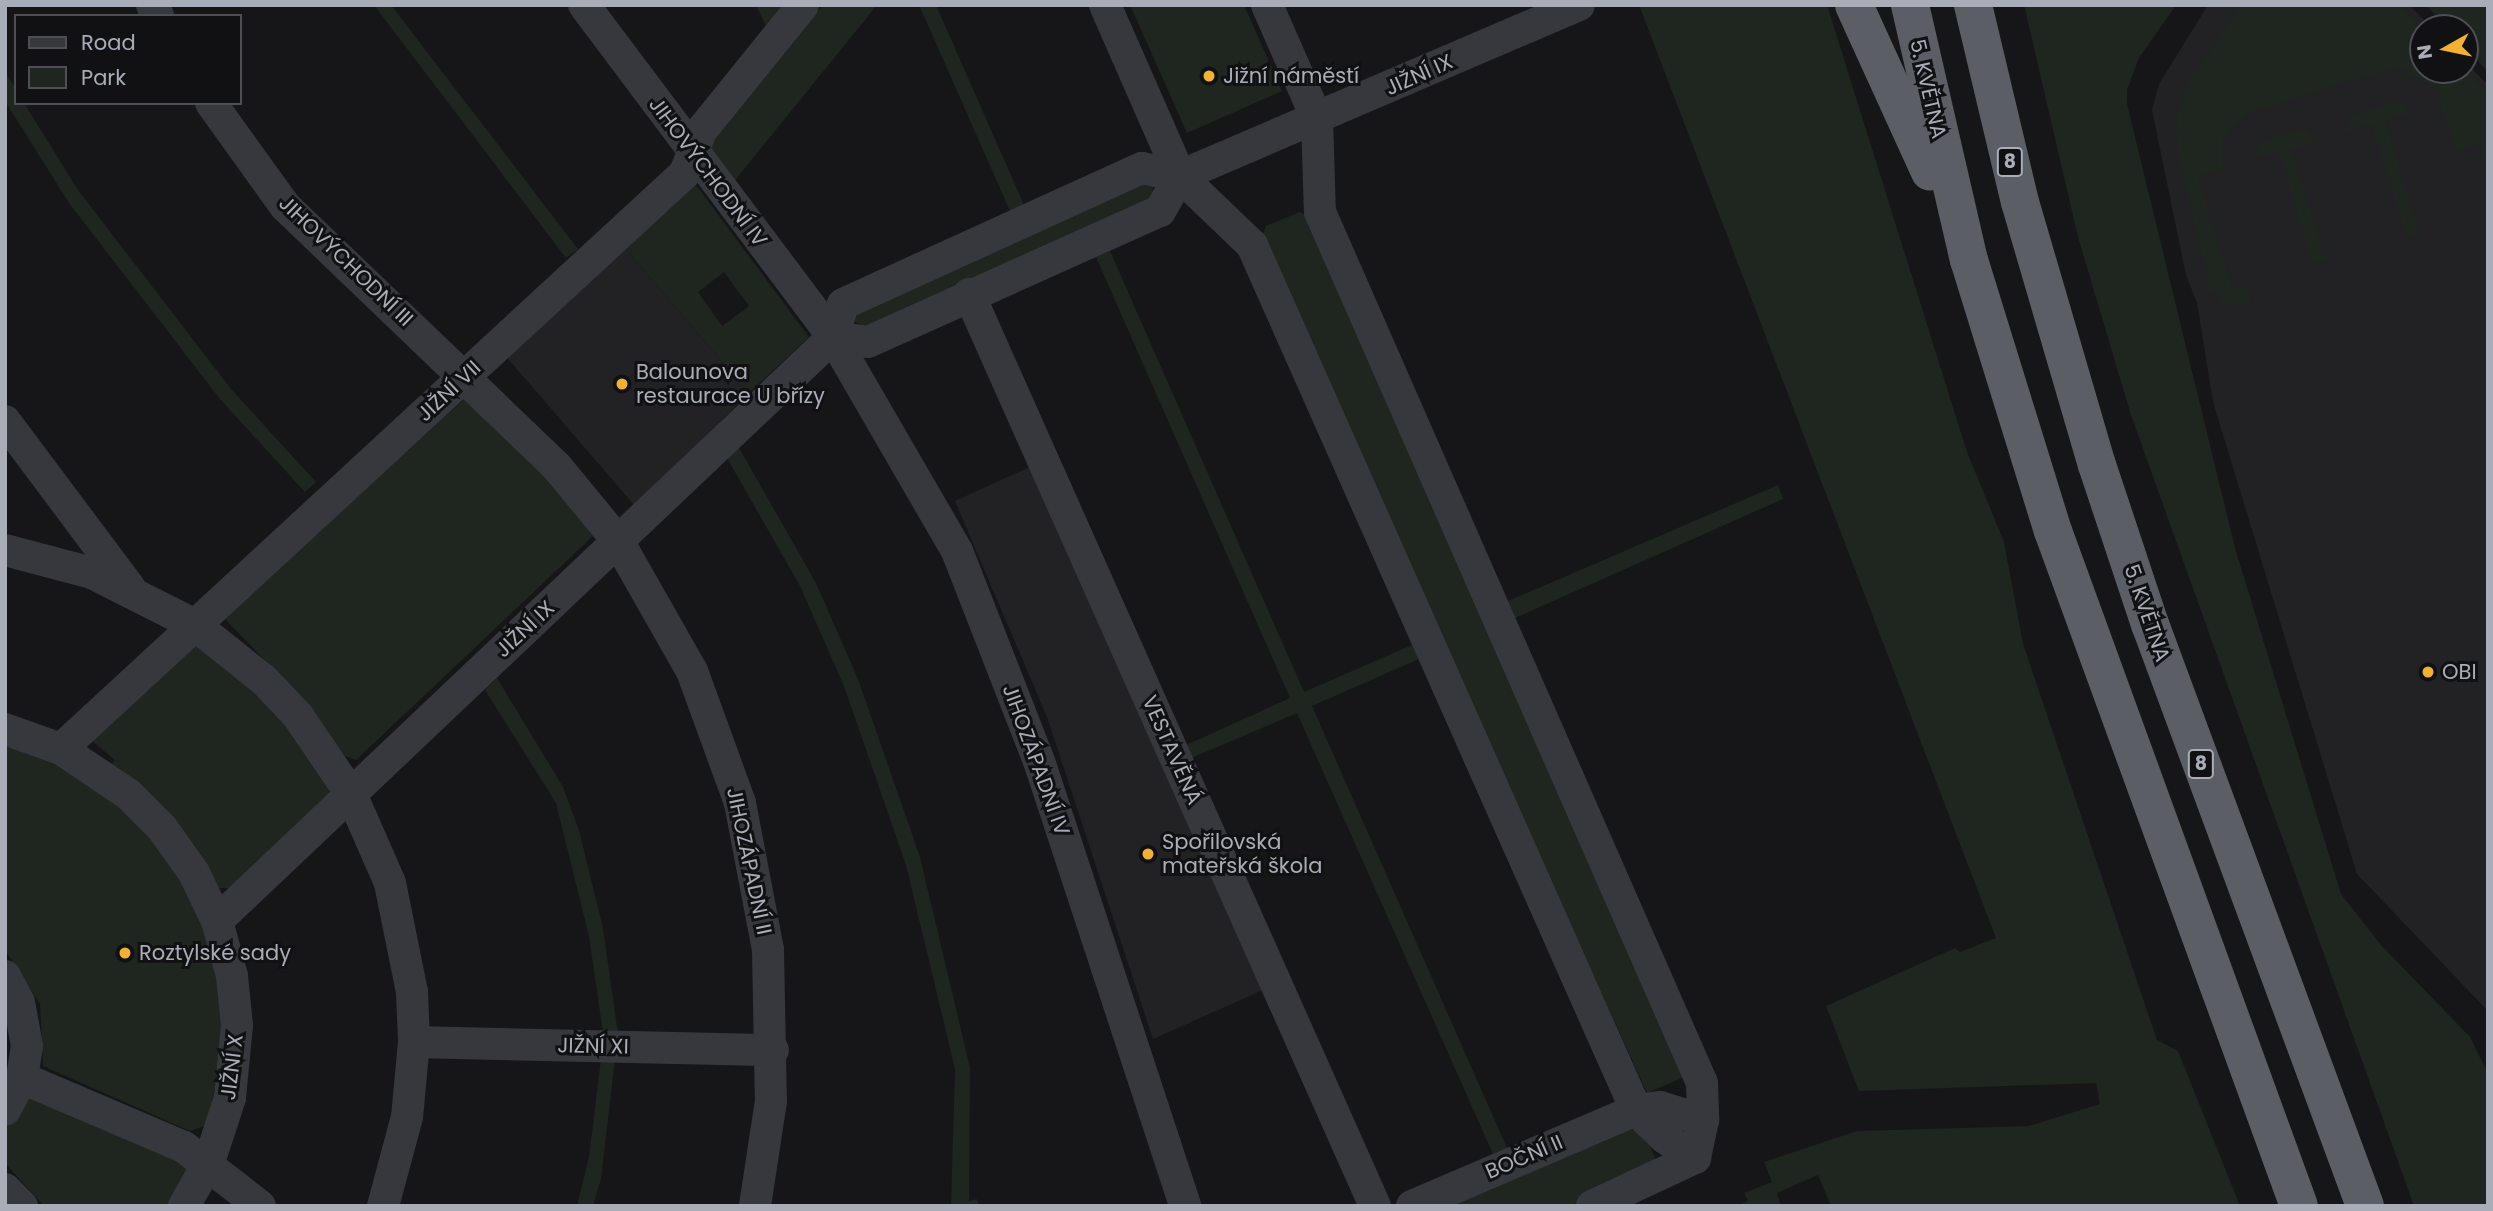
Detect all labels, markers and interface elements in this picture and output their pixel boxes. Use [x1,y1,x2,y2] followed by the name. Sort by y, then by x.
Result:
[14,14,242,105] legend
[2409,14,2479,84] north arrow
[81,28,136,57] text: Road
[1904,37,1952,141] street label: 5. KVĚTNA
[2410,43,2439,61] text: N
[1381,49,1457,101] street label: JIŽNÍ IX
[81,63,126,92] text: Park
[1223,63,1359,89] place label: Jižní náměstí
[1201,68,1217,84] marker: Jižní náměstí
[644,92,772,252] street label: JIHOVÝCHODNÍ IV
[1996,146,2024,178] road number: 8
[274,190,418,332] street label: JIHOVÝCHODNÍ III
[412,355,486,427] street label: JIŽNÍ VII
[636,359,825,409] place label: Balounova restaurace U břízy
[614,376,630,392] marker: Balounova restaurace U břízy
[2119,561,2175,665] street label: 5. KVĚTNA
[490,595,560,663] street label: JIŽNÍ IX
[2442,659,2477,685] place label: OBI
[2420,664,2436,680] marker: OBI
[997,681,1075,839] street label: JIHOZÁPADNÍ IV
[1137,692,1207,808] street label: VESTAVĚNÁ
[2187,748,2215,779] road number: 8
[721,785,777,937] street label: JIHOZÁPADNÍ II
[1162,829,1322,879] place label: Spořilovská mateřská škola
[1140,846,1156,862] marker: Spořilovská mateřská škola
[139,940,291,966] place label: Roztylské sady
[117,945,133,961] marker: Roztylské sady
[215,1033,249,1101] street label: JIŽNÍ X
[557,1033,629,1059] street label: JIŽNÍ XI
[1482,1129,1566,1185] street label: BOČNÍ II

